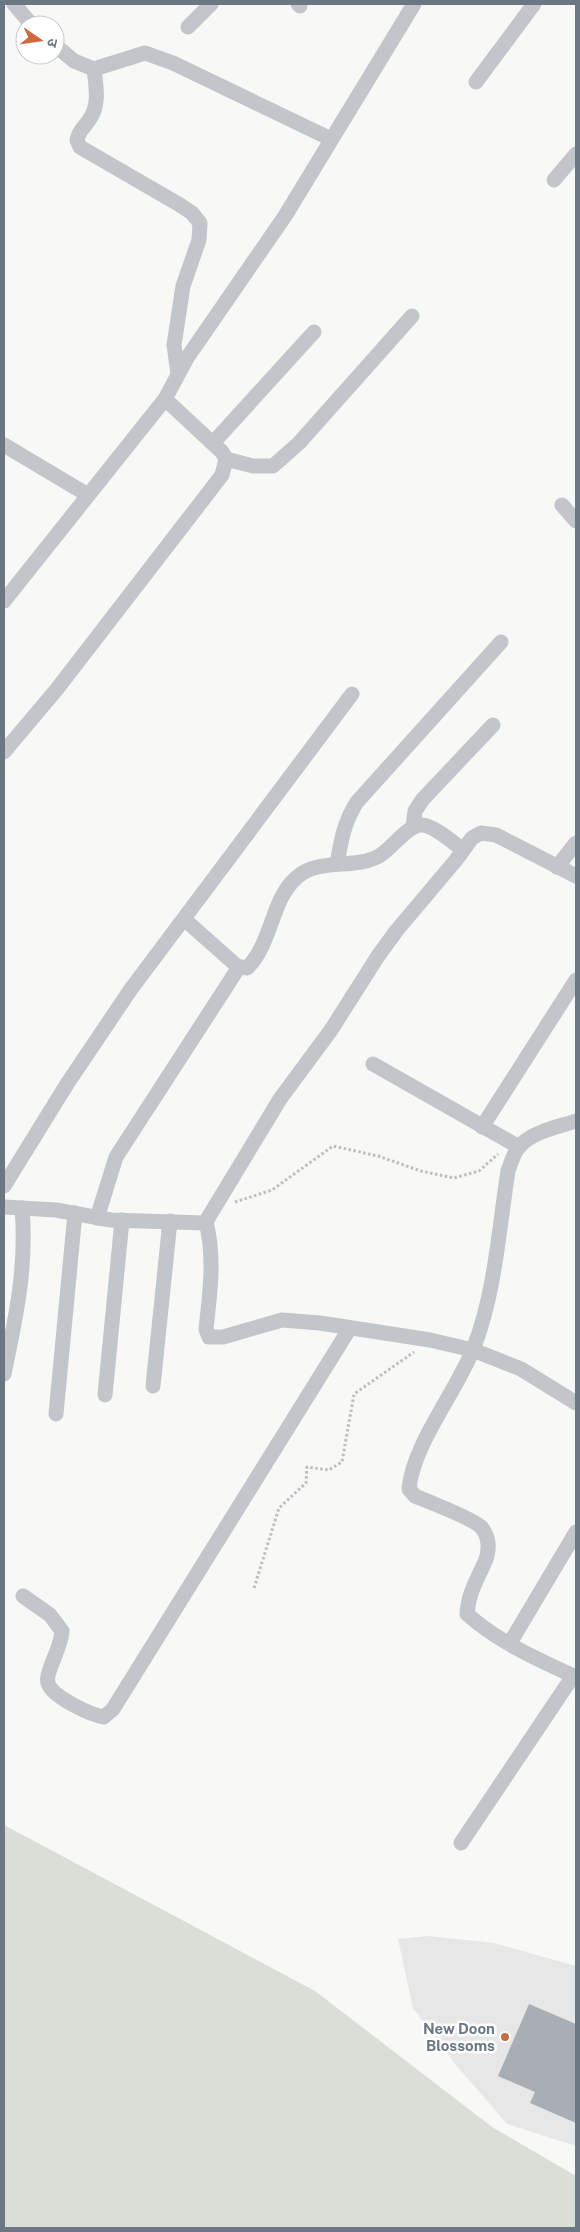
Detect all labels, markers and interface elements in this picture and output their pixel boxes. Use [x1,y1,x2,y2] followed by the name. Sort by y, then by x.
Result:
[15,15,65,65] north arrow
[44,37,61,49] text: उ
[423,2020,495,2054] place label: New Doon Blossoms
[499,2031,511,2043] marker: New Doon Blossoms

